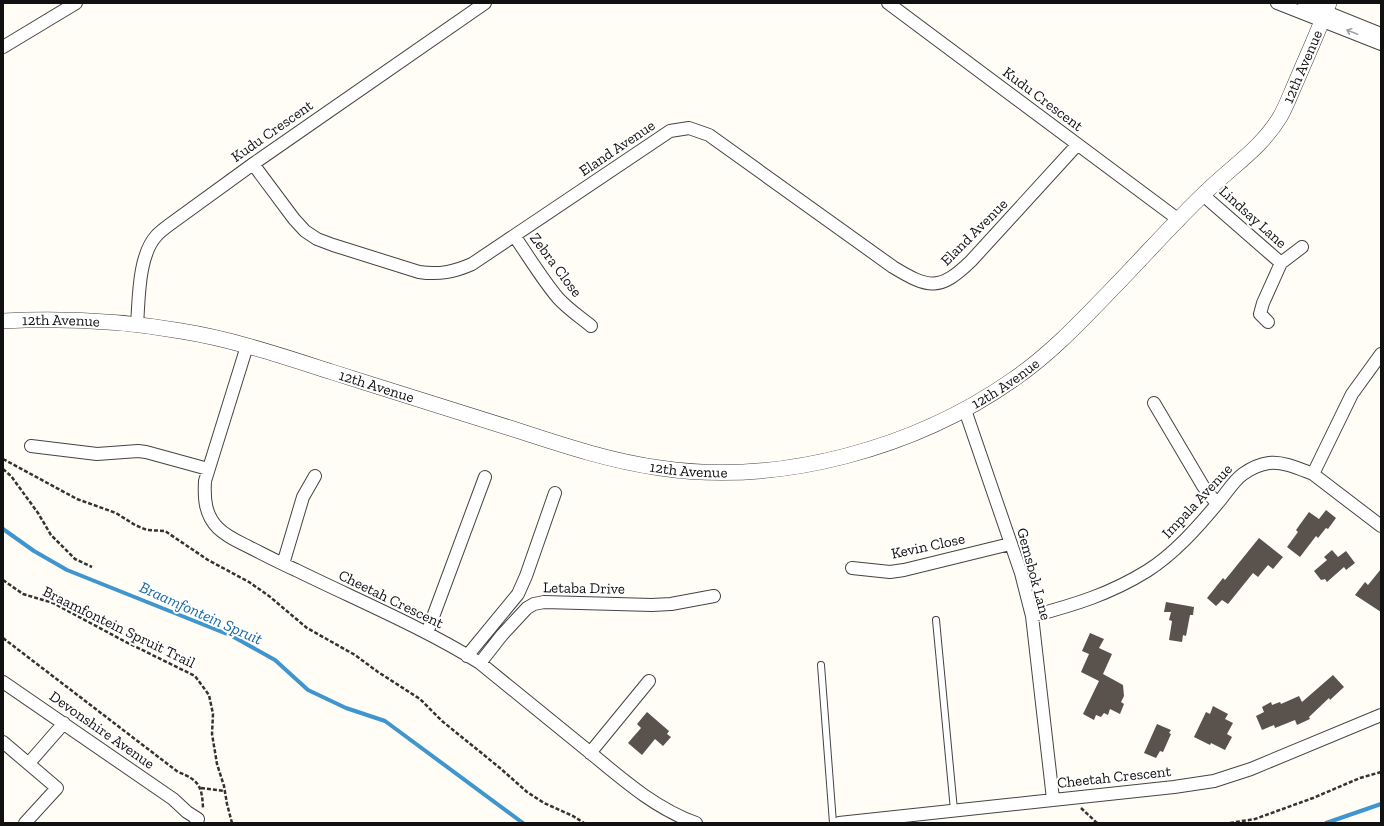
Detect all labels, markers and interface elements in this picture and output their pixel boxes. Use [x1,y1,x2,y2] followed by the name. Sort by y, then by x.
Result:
[1279,27,1326,106] street label: 12th Avenue
[1346,28,1358,36] one-way arrow
[999,63,1087,135] street label: Kudu Crescent
[228,96,317,166] street label: Kudu Crescent
[576,116,658,180] street label: Eland Avenue
[1216,182,1290,252] street label: Lindsay Lane
[937,195,1011,269] street label: Eland Avenue
[526,229,586,301] street label: Zebra Close
[22,311,100,331] street label: 12th Avenue
[968,354,1043,413] street label: 12th Avenue
[337,366,416,406] street label: 12th Avenue
[648,458,727,481] street label: 12th Avenue
[1158,460,1236,542] street label: Impala Avenue
[1013,526,1055,622] street label: Gemsbok Lane
[889,529,967,563] street label: Kevin Close
[336,566,447,632] street label: Cheetah Crescent
[137,577,266,649] water label: Braamfontein Spruit
[543,578,625,598] street label: Letaba Drive
[40,582,198,672] street label: Braamfontein Spruit Trail
[46,687,158,773] street label: Devonshire Avenue
[1056,762,1172,792] street label: Cheetah Crescent

